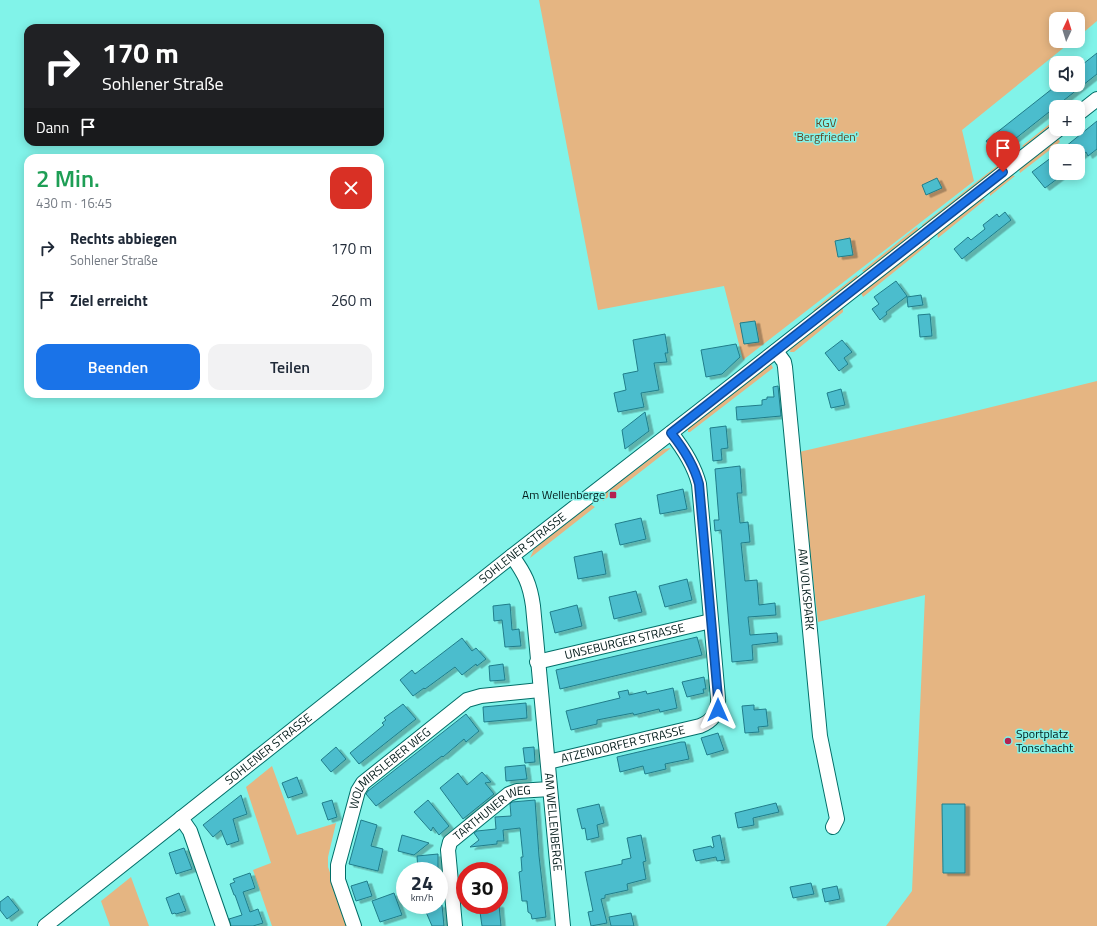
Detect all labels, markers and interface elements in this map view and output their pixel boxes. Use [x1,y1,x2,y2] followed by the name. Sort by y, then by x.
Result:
[1049,12,1085,48] north arrow
[1049,12,1085,180] map controls
[102,31,179,74] text: 170 m
[36,40,88,92] icon: right
[1049,56,1085,92] button: sound
[102,70,224,97] text: Sohlener Straße
[1049,100,1085,136] button: +
[794,113,858,146] park label: KGV 'Bergfrieden'
[36,116,69,139] text: Dann
[77,116,99,138] icon: arrive
[986,131,1020,172] pin
[992,137,1014,159] icon: arrive
[1049,144,1085,180] button: −
[36,160,100,196] text: 2 Min.
[330,167,372,209] button: close
[36,193,112,213] text: 430 m · 16:45
[70,227,177,250] text: Rechts abbiegen
[36,237,58,259] icon: right
[331,237,372,260] text: 170 m
[70,250,158,270] text: Sohlener Straße
[36,289,58,311] icon: arrive
[70,289,148,312] text: Ziel erreicht
[331,289,372,312] text: 260 m
[36,344,200,390] button: Beenden
[208,344,372,390] button: Teilen
[522,485,605,504] place label: Am Wellenberge
[608,490,618,500] marker: Am Wellenberge
[474,507,570,588] street label: SOHLENER STRASSE
[793,548,820,631] street label: AM VOLKSPARK
[563,617,687,664] street label: UNSEBURGER STRASSE
[697,689,739,731] position arrow
[220,708,316,789] street label: SOHLENER STRASSE
[559,720,687,768] street label: ATZENDORFER STRASSE
[344,723,435,811] street label: WOLMIRSLEBER WEG
[1016,724,1074,757] place label: Sportplatz Tonschacht
[1003,736,1013,746] marker: Sportplatz Tonschacht
[540,772,568,873] street label: AM WELLENBERGE
[449,780,531,845] street label: TARTHUNER WEG
[456,862,508,914] speed limit sign: 30
[411,867,433,898] text: 24
[411,890,433,905] text: km/h

